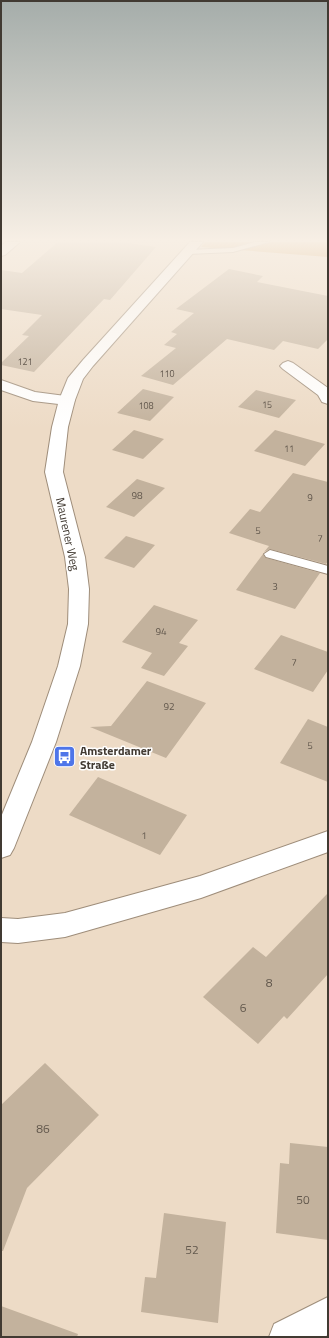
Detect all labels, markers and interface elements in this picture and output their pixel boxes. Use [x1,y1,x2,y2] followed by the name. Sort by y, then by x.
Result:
[17,355,33,368] house number: 121
[159,367,175,380] house number: 110
[262,398,272,411] house number: 15
[138,399,154,412] house number: 108
[284,442,294,455] house number: 11
[131,488,143,503] house number: 98
[307,490,313,505] house number: 9
[51,496,85,572] street label: Maurener Weg
[255,523,261,538] house number: 5
[317,531,323,546] house number: 7
[272,579,278,594] house number: 3
[155,624,167,639] house number: 94
[291,655,297,670] house number: 7
[163,699,175,714] house number: 92
[307,738,313,753] house number: 5
[80,741,152,774] place label: Amsterdamer Straße
[52,744,78,770] bus stop icon: Amsterdamer Straße
[141,828,147,843] house number: 1
[266,973,273,992] house number: 8
[240,998,247,1017] house number: 6
[36,1119,50,1138] house number: 86
[296,1190,310,1209] house number: 50
[185,1240,199,1259] house number: 52

